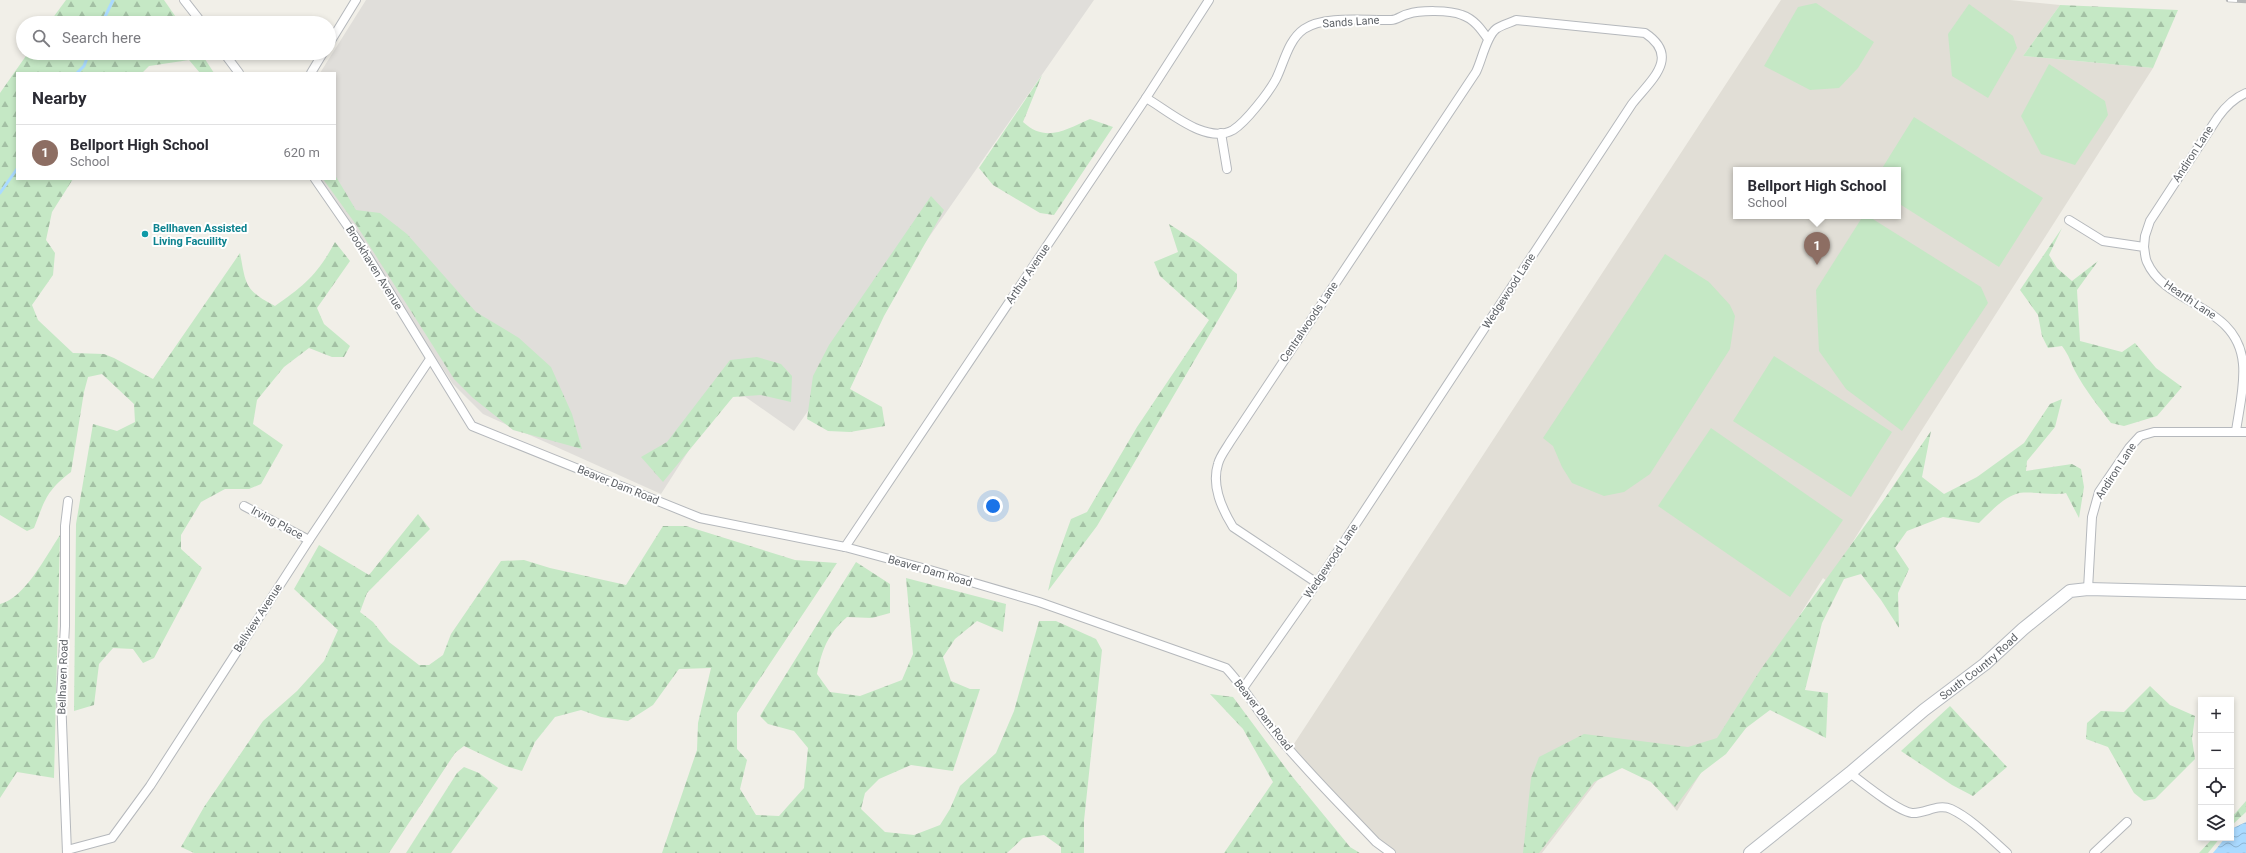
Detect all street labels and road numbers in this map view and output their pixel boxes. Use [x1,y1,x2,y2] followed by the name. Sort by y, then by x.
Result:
[1322,14,1380,30] street label: Sands Lane
[2170,123,2216,185] street label: Andiron Lane
[343,224,405,312] street label: Brookhaven Avenue
[1003,241,1053,306] street label: Arthur Avenue
[1480,251,1538,331] street label: Wedgewood Lane
[2162,278,2219,322] street label: Hearth Lane
[1277,279,1341,365] street label: Centralwoods Lane
[2093,440,2139,502] street label: Andiron Lane
[575,463,661,507] street label: Beaver Dam Road
[249,504,305,542] street label: Irving Place
[1301,521,1361,601] street label: Wedgewood Lane
[886,553,974,589] street label: Beaver Dam Road
[231,581,285,655] street label: Bellview Avenue
[1937,631,2020,703] street label: South Country Road
[55,639,71,715] street label: Bellhaven Road
[1231,677,1295,753] street label: Beaver Dam Road

